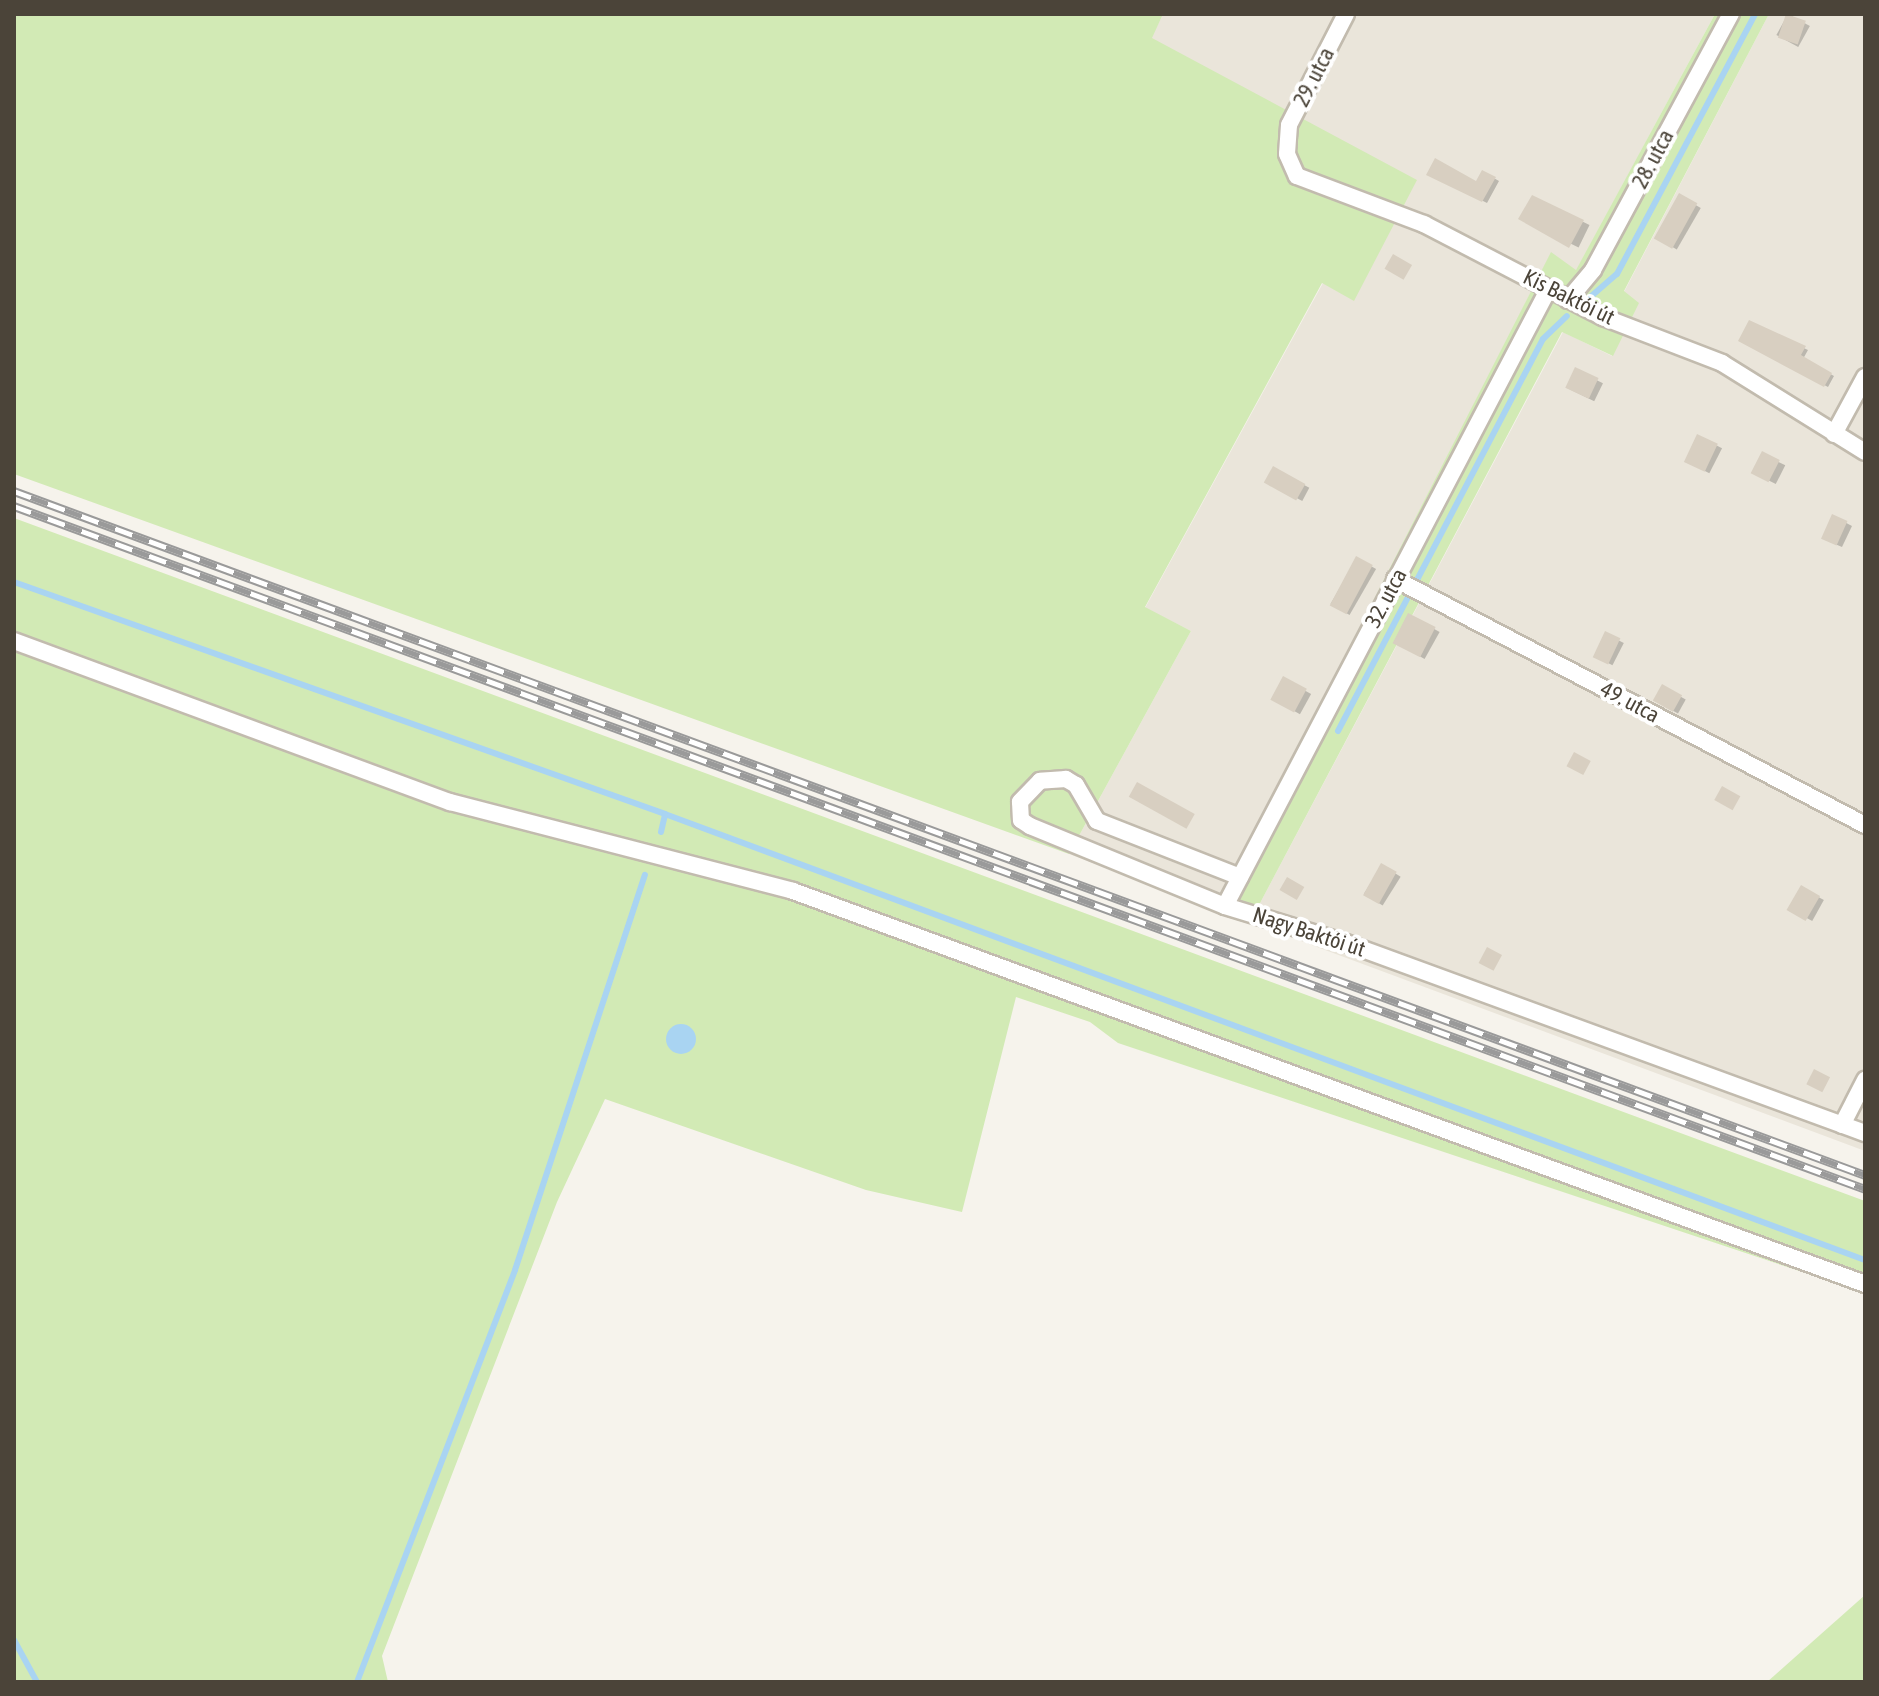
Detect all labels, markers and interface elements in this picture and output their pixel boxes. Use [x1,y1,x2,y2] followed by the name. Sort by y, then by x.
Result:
[1288,43,1340,111] street label: 29. utca
[1627,125,1679,193] street label: 28. utca
[1519,264,1619,330] street label: Kis Baktói út
[1360,564,1412,632] street label: 32. utca
[1596,676,1664,728] street label: 49. utca
[1249,901,1369,963] street label: Nagy Baktói út

